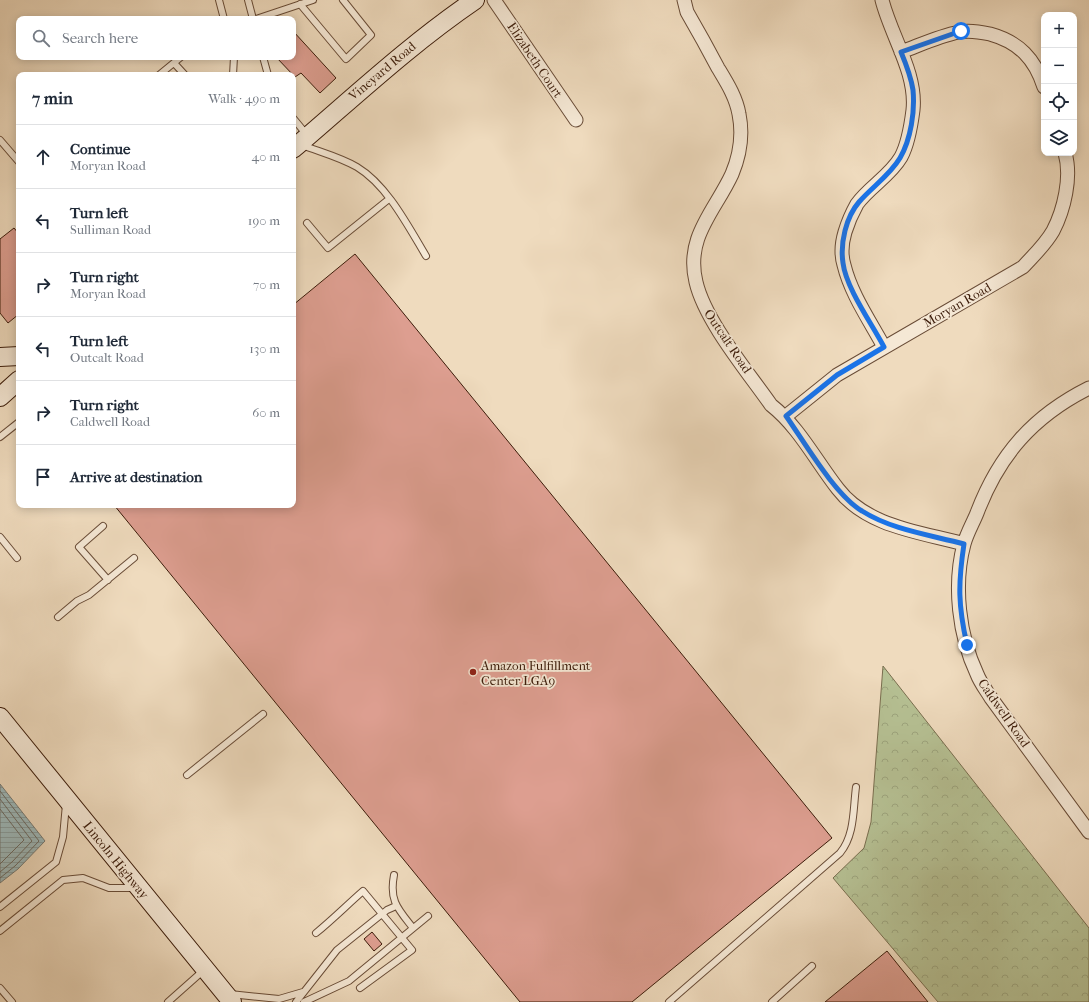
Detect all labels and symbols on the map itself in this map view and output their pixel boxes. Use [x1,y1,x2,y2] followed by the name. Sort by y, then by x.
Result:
[504,19,566,101] street label: Elizabeth Court
[952,22,970,40] route start
[345,38,419,104] street label: Vineyard Road
[920,279,994,330] street label: Moryan Road
[701,306,755,377] street label: Outcalt Road
[958,636,976,654] route end
[480,658,591,688] place label: Amazon Fulfillment Center LGA9
[468,667,478,677] marker: Amazon Fulfillment Center LGA9
[975,676,1034,751] street label: Caldwell Road
[80,818,153,903] street label: Lincoln Highway

